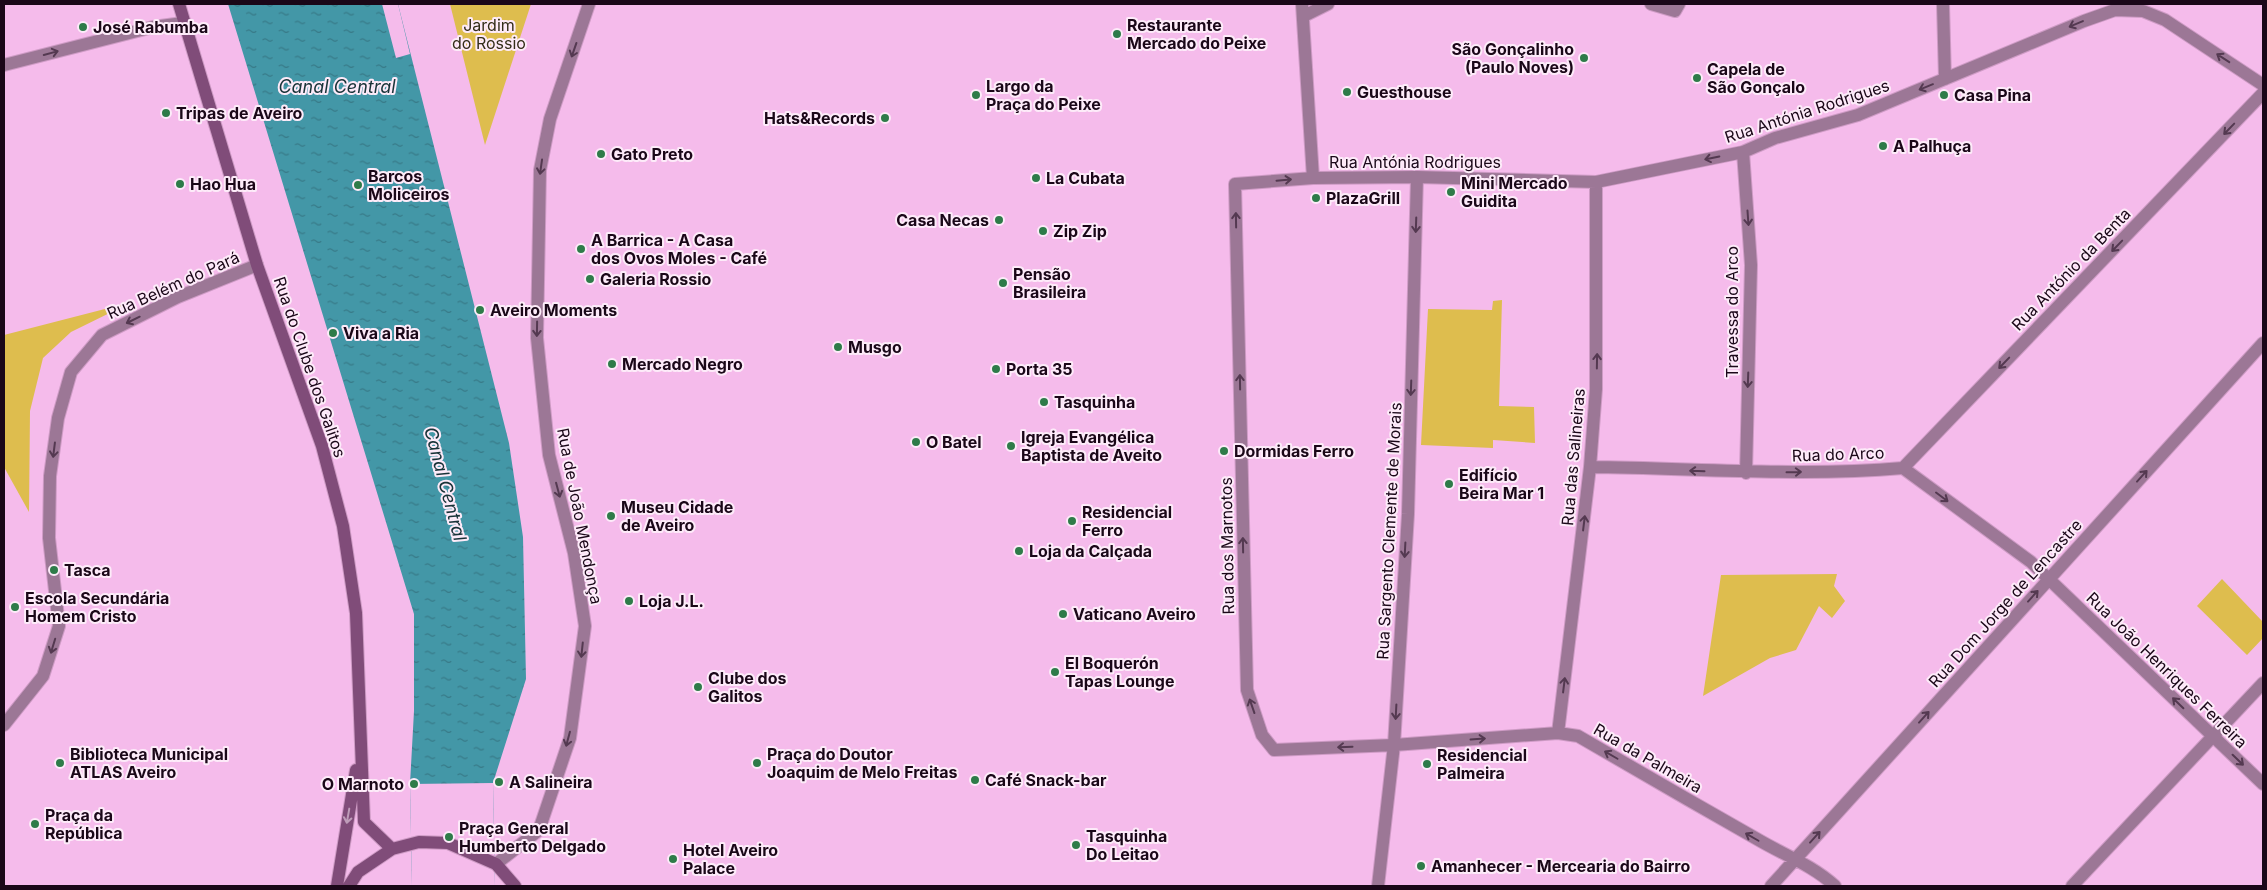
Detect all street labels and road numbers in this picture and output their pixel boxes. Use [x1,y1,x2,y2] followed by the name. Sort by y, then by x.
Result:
[1722,75,1892,147] street label: Rua Antónia Rodrigues
[1329,152,1501,172] street label: Rua Antónia Rodrigues
[2007,204,2135,334] street label: Rua António da Benta
[1722,246,1742,378] street label: Travessa do Arco
[104,247,242,323] street label: Rua Belém do Pará
[270,274,350,460] street label: Rua do Clube dos Galitos
[1557,387,1589,527] street label: Rua das Salineiras
[1372,402,1406,660] street label: Rua Sargento Clemente de Morais
[553,426,607,606] street label: Rua de João Mendonça
[1791,442,1885,466] street label: Rua do Arco
[1216,477,1238,615] street label: Rua dos Marnotos
[1924,515,2086,691] street label: Rua Dom Jorge de Lencastre
[2082,588,2252,752] street label: Rua João Henriques Ferreira
[1590,719,1706,797] street label: Rua da Palmeira

